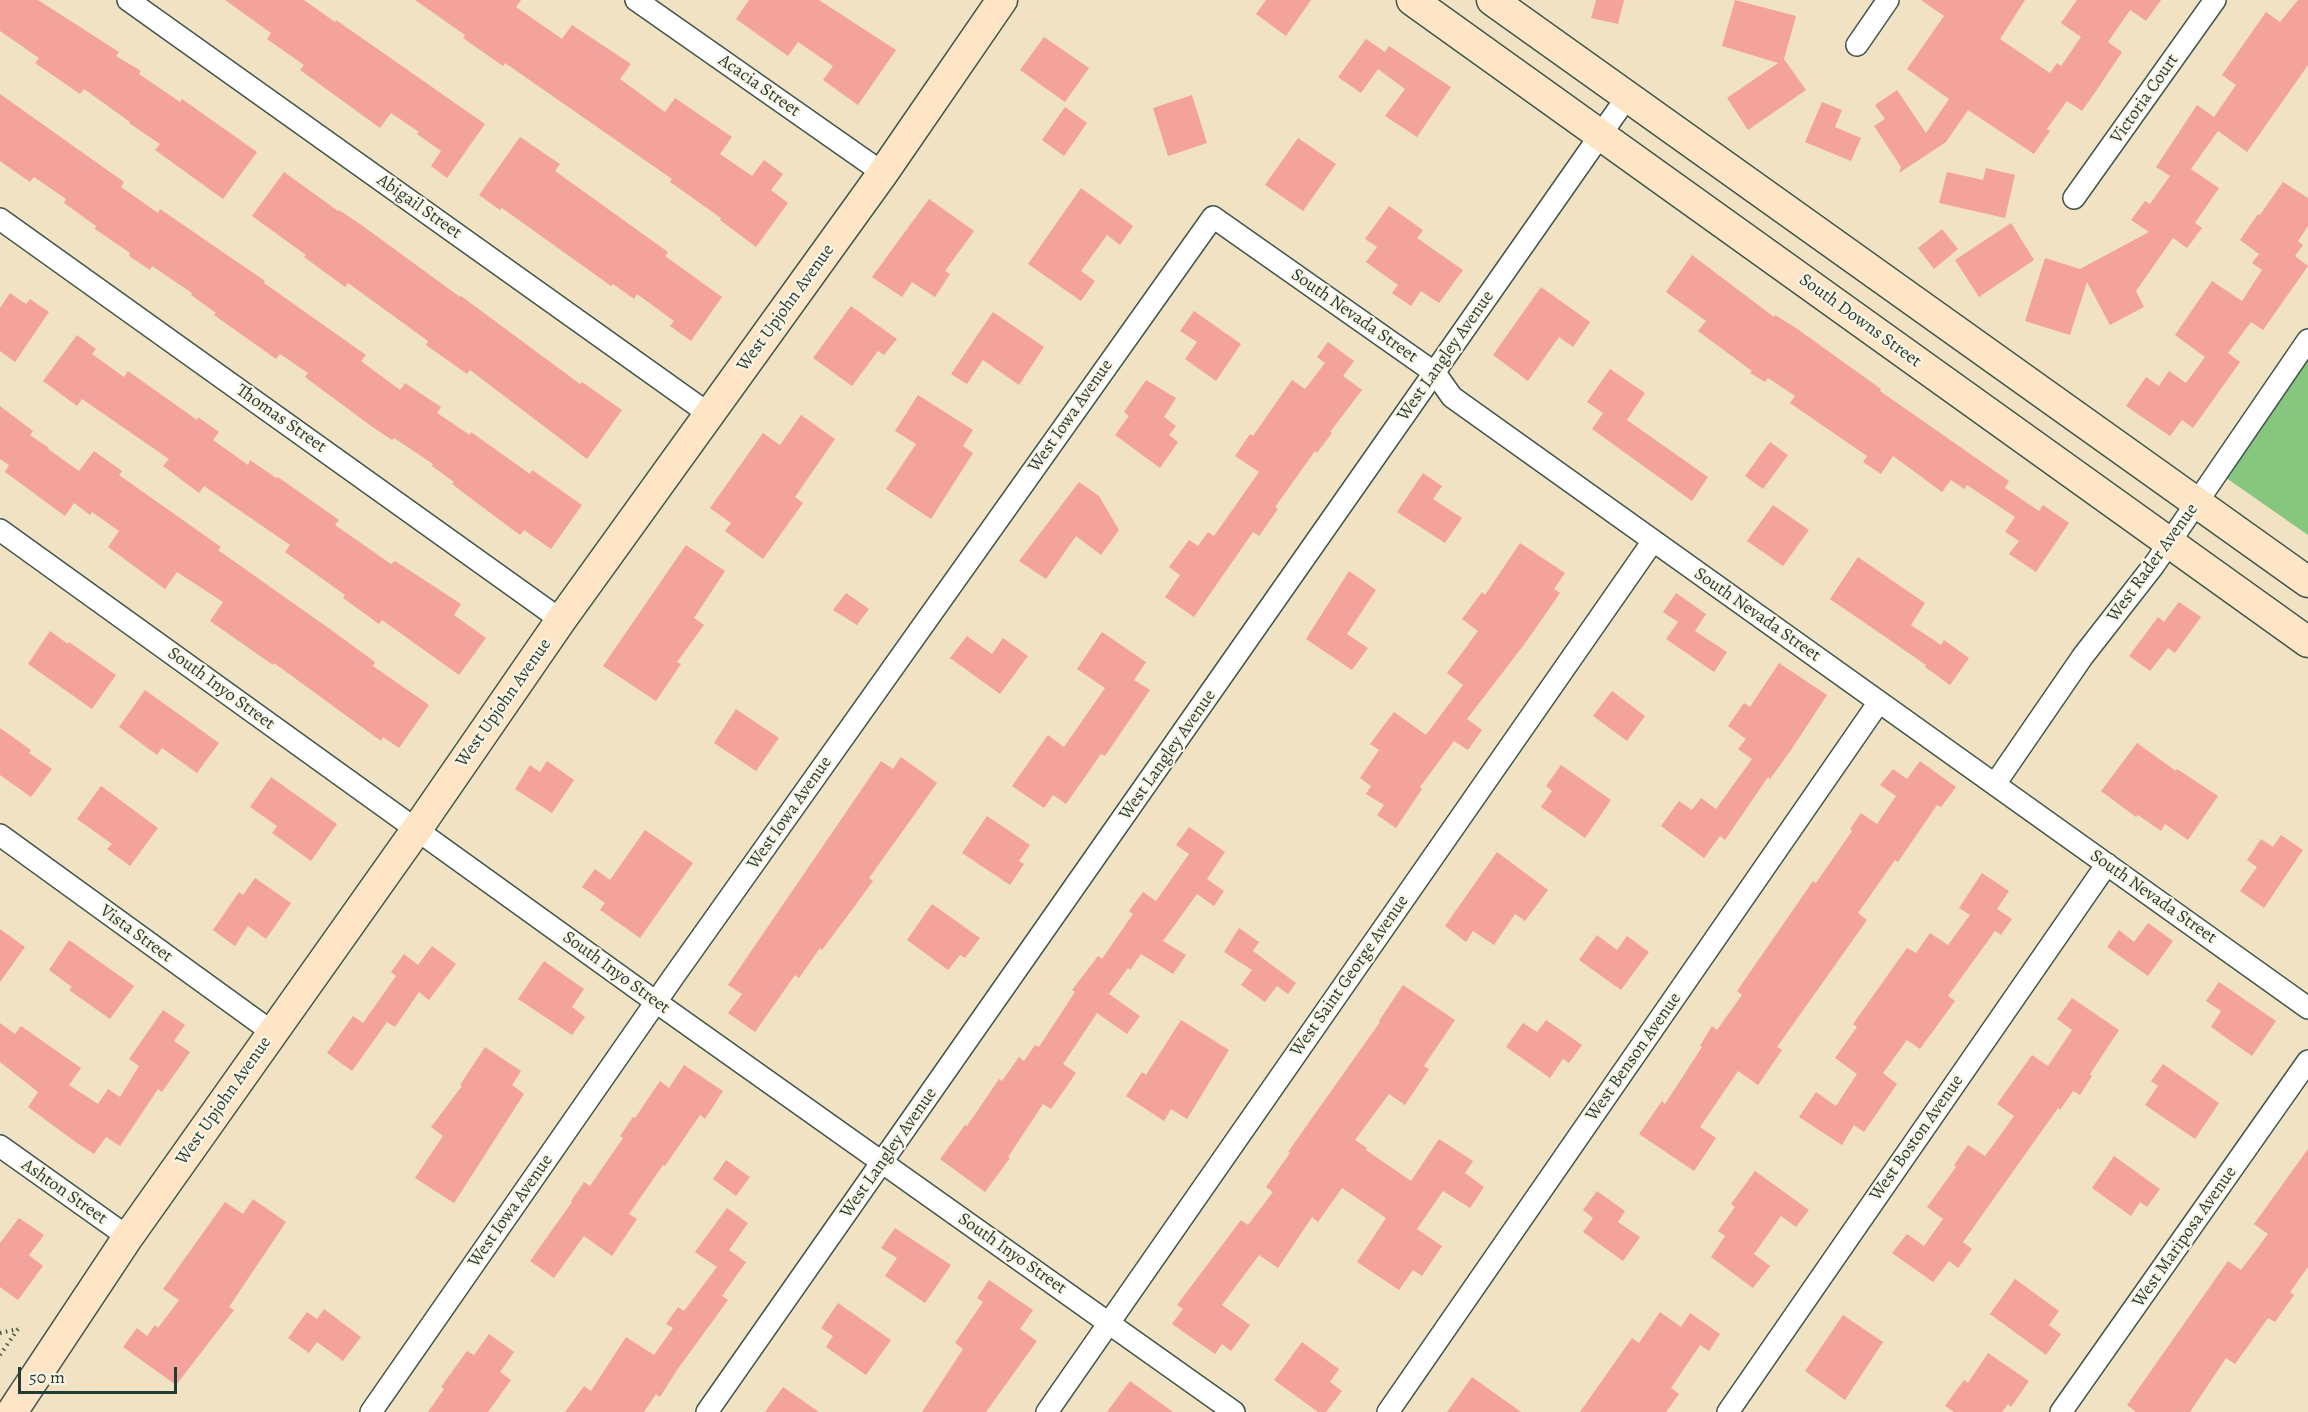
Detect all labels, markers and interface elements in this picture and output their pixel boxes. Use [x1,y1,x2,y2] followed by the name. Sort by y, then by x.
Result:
[714,50,804,122] street label: Acacia Street
[2106,50,2184,148] street label: Victoria Court
[372,170,466,244] street label: Abigail Street
[733,240,839,376] street label: West Upjohn Avenue
[1287,264,1421,368] street label: South Nevada Street
[1795,269,1925,373] street label: South Downs Street
[1393,287,1499,425] street label: West Langley Avenue
[1024,355,1118,477] street label: West Iowa Avenue
[232,380,330,458] street label: Thomas Street
[2103,500,2203,626] street label: West Rader Avenue
[1690,563,1824,667] street label: South Nevada Street
[452,635,556,771] street label: West Upjohn Avenue
[163,643,279,735] street label: South Inyo Street
[1115,686,1221,824] street label: West Langley Avenue
[743,752,837,874] street label: West Iowa Avenue
[2086,845,2220,949] street label: South Nevada Street
[1286,891,1414,1061] street label: West Saint George Avenue
[95,900,177,968] street label: Vista Street
[558,927,674,1019] street label: South Inyo Street
[1582,989,1686,1125] street label: West Benson Avenue
[172,1033,276,1169] street label: West Upjohn Avenue
[1865,1071,1969,1205] street label: West Boston Avenue
[836,1084,942,1222] street label: West Langley Avenue
[464,1150,558,1272] street label: West Iowa Avenue
[17,1154,111,1230] street label: Ashton Street
[2128,1162,2242,1312] street label: West Mariposa Avenue
[954,1209,1070,1299] street label: South Inyo Street
[21,1355,180,1393] scale bar
[29,1365,65,1389] text: 50 m

